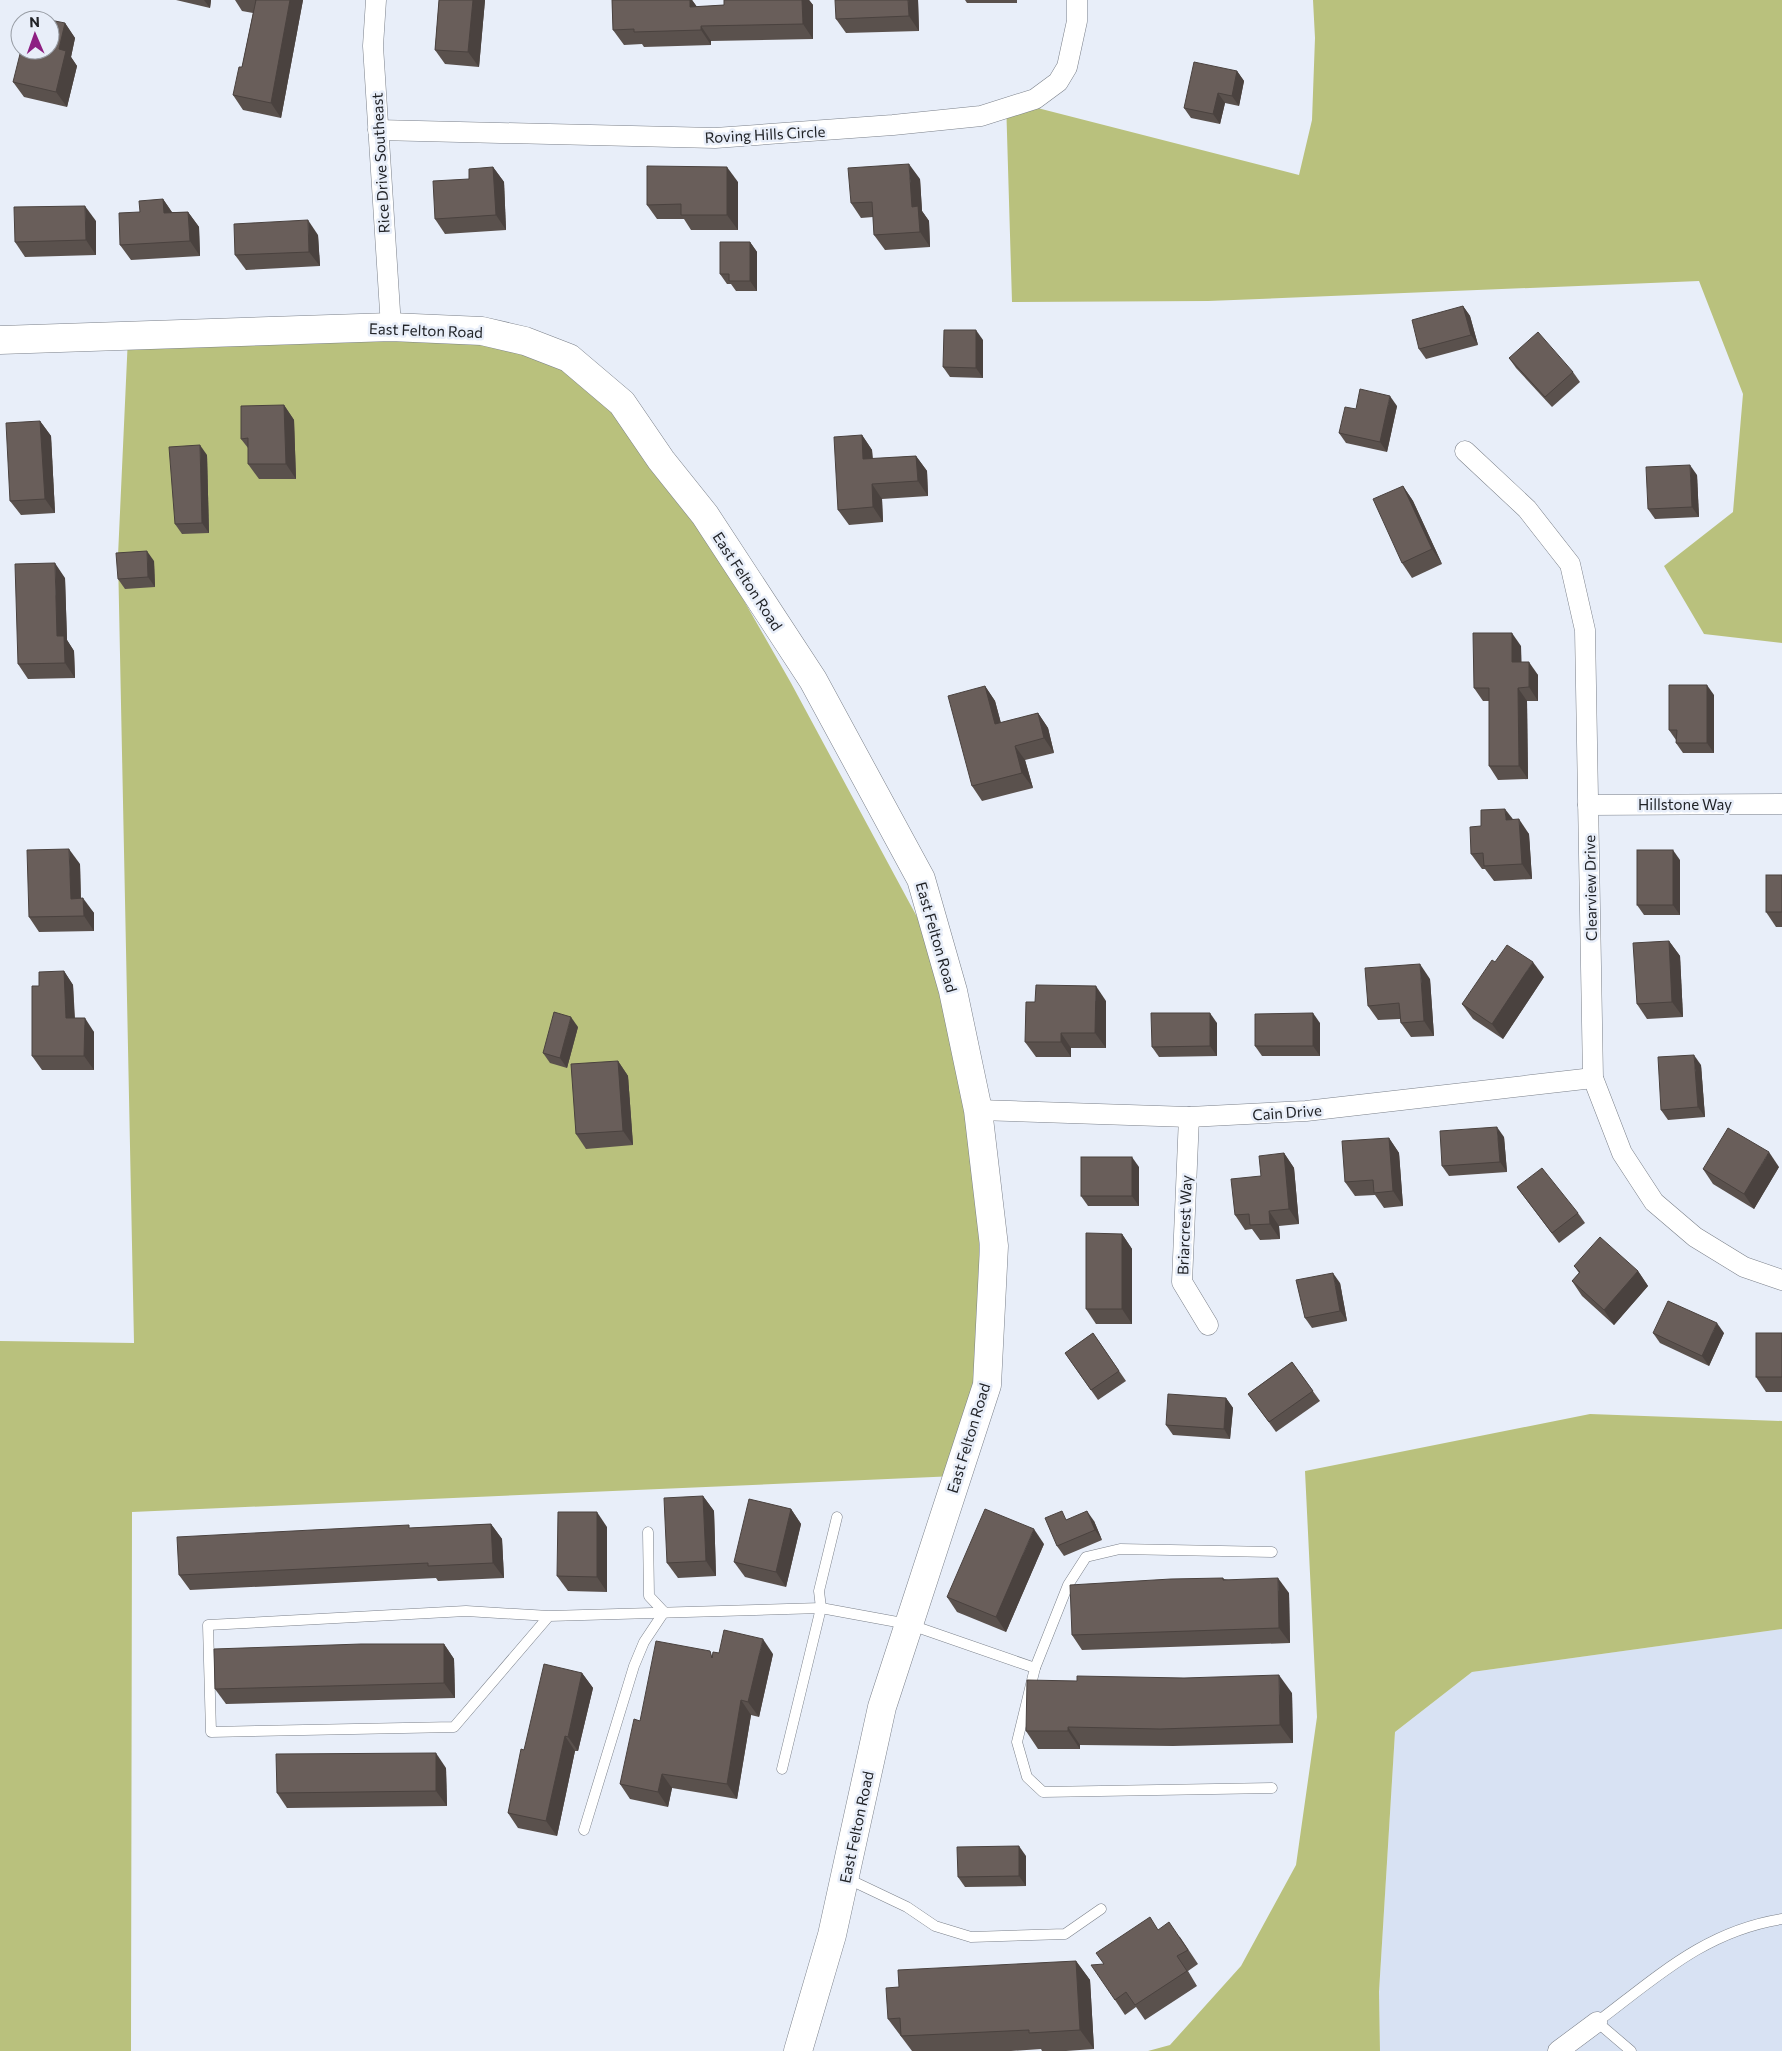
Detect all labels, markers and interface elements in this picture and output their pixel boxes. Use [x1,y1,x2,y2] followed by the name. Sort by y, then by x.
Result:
[10,10,60,60] north arrow
[29,13,40,30] text: N
[367,92,393,234] street label: Rice Drive Southeast
[704,122,826,146] street label: Roving Hills Circle
[369,319,483,341] street label: East Felton Road
[709,528,787,634] street label: East Felton Road
[1638,795,1732,813] street label: Hillstone Way
[1580,835,1600,941] street label: Clearview Drive
[913,880,961,994] street label: East Felton Road
[1252,1101,1322,1123] street label: Cain Drive
[1173,1175,1195,1275] street label: Briarcrest Way
[943,1381,993,1495] street label: East Felton Road
[835,1769,877,1885] street label: East Felton Road

